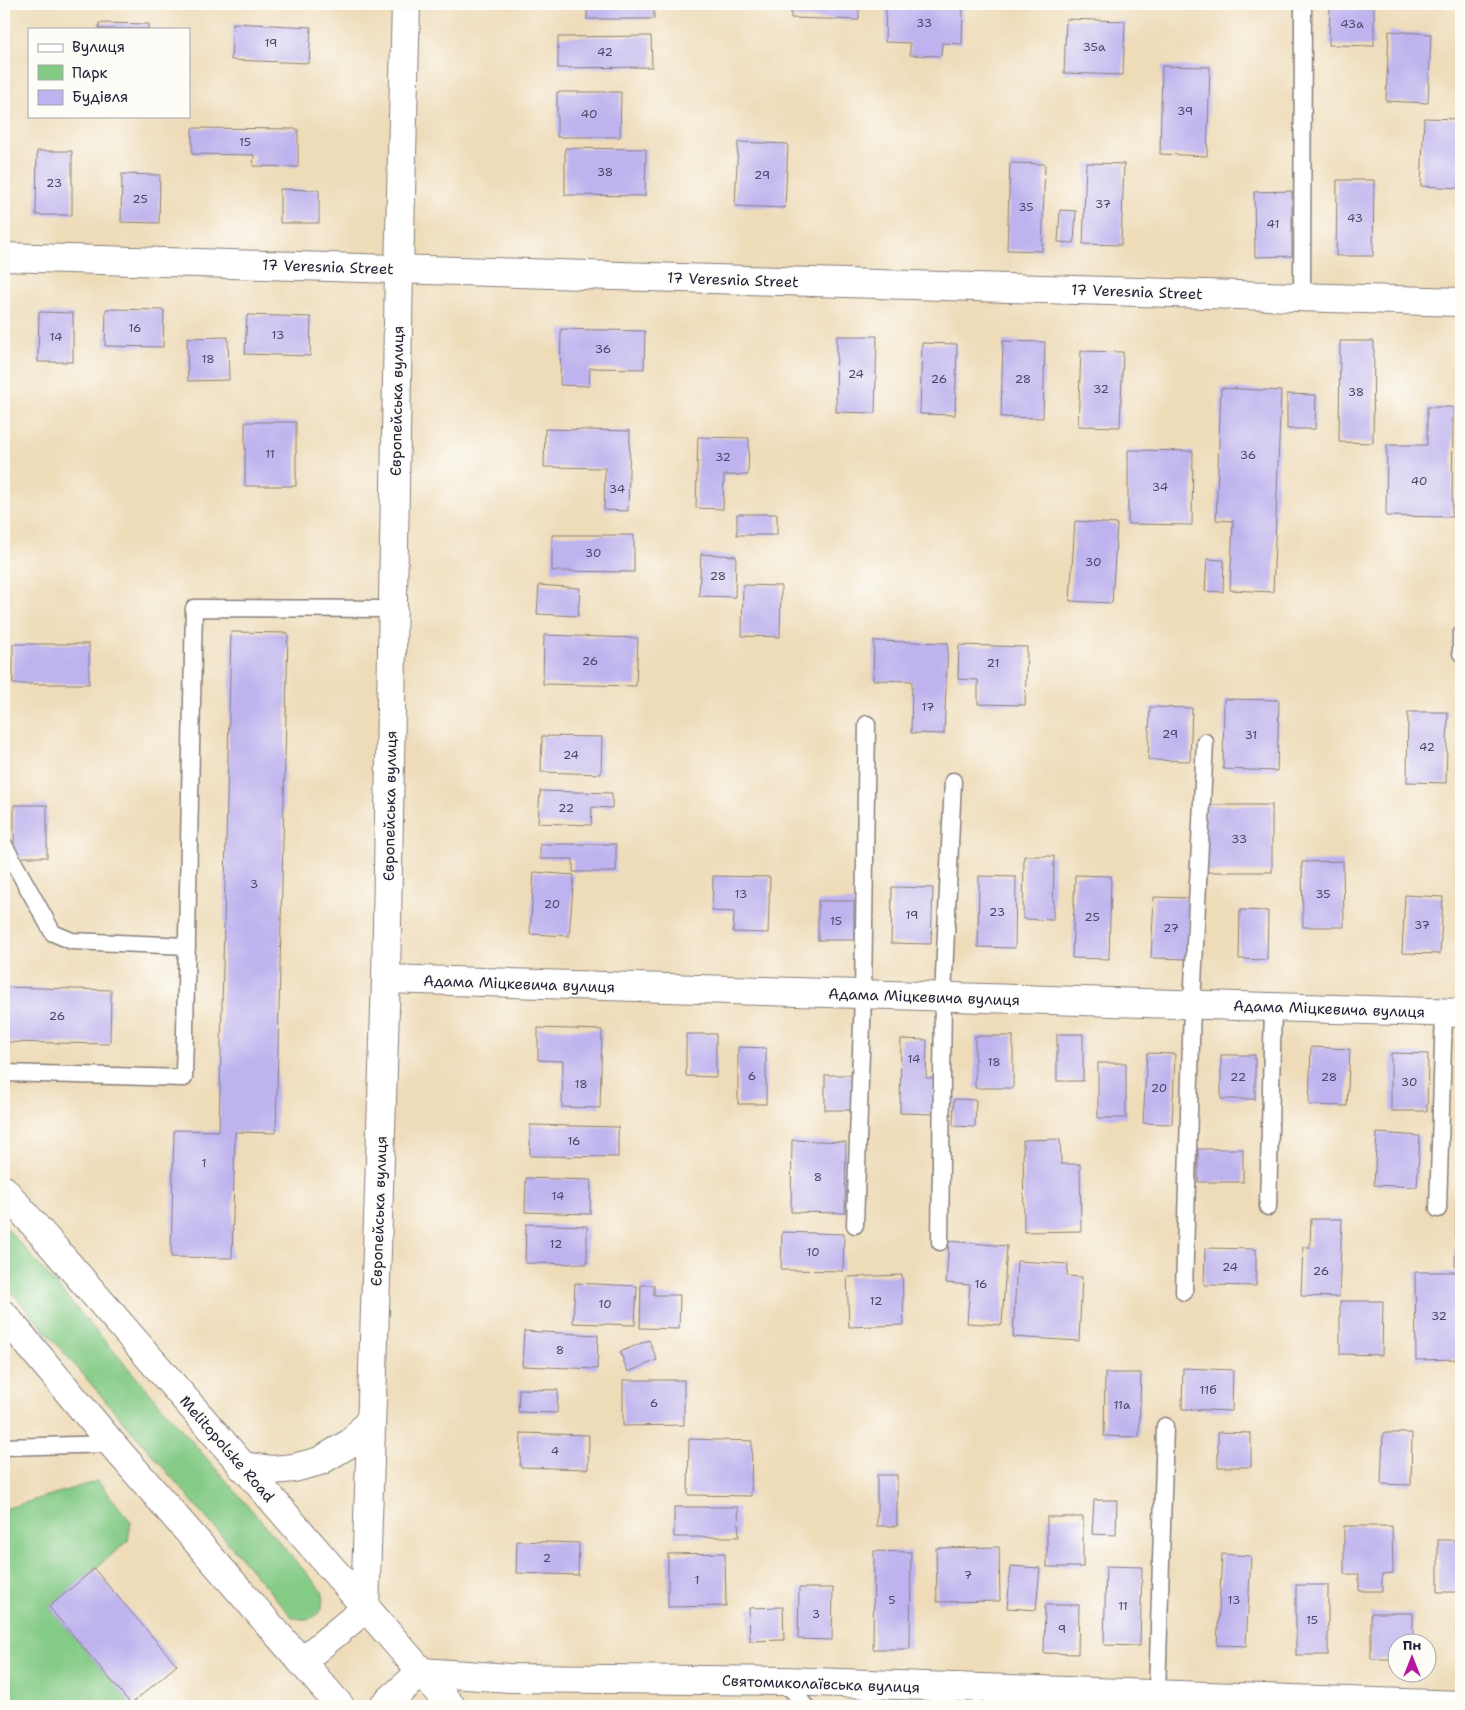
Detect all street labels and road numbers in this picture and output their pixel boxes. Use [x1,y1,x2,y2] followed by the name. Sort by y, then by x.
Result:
[262,255,394,279] street label: 17 Veresnia Street
[667,268,799,292] street label: 17 Veresnia Street
[1071,280,1203,304] street label: 17 Veresnia Street
[386,326,408,476] street label: Європейська вулиця
[379,731,401,881] street label: Європейська вулиця
[423,971,615,997] street label: Адама Міцкевича вулиця
[828,984,1020,1010] street label: Адама Міцкевича вулиця
[1233,996,1425,1022] street label: Адама Міцкевича вулиця
[366,1135,392,1287] street label: Європейська вулиця
[175,1392,279,1507] street label: Melitopolske Road
[722,1671,920,1697] street label: Святомиколаївська вулиця

